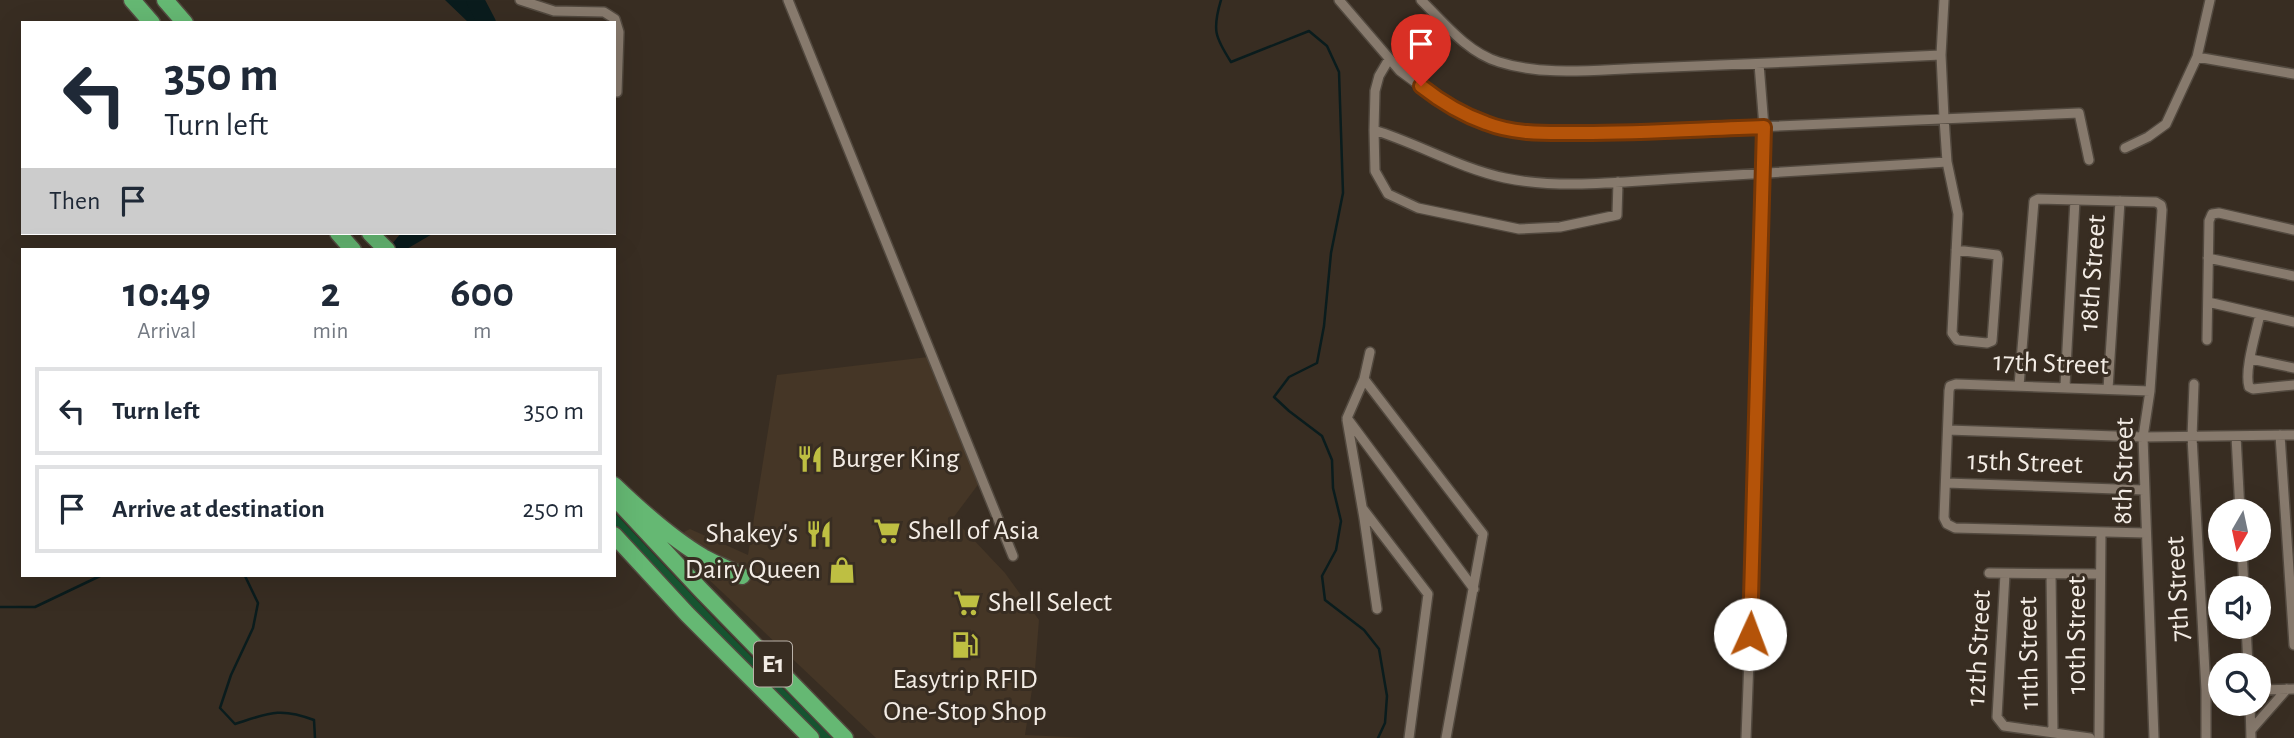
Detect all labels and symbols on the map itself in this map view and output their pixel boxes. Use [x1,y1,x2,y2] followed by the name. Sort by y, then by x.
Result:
[1391,14,1451,86] pin
[2075,214,2111,332] street label: 18th Street
[1993,348,2109,380] street label: 17th Street
[2109,417,2139,525] street label: 8th Street
[795,444,825,474] restaurant icon: Burger King
[831,445,960,473] place label: Burger King
[1967,447,2083,479] street label: 15th Street
[2208,499,2272,562] north arrow
[872,516,902,546] supermarket icon: Shell of Asia
[908,517,1039,545] place label: Shell of Asia
[804,519,834,549] restaurant icon: Shakey's
[705,520,798,548] place label: Shakey's
[2161,535,2195,643] street label: 7th Street
[827,555,857,585] shop icon: Dairy Queen
[685,556,821,584] place label: Dairy Queen
[2063,576,2091,694] street label: 10th Street
[952,588,982,618] supermarket icon: Shell Select
[988,589,1112,617] place label: Shell Select
[1962,589,1996,707] street label: 12th Street
[2014,596,2044,710] street label: 11th Street
[1713,597,1787,671] position arrow
[950,630,980,660] fuel station icon: Easytrip RFID One-Stop Shop
[754,642,792,686] road number: E1
[883,666,1047,726] place label: Easytrip RFID One-Stop Shop

